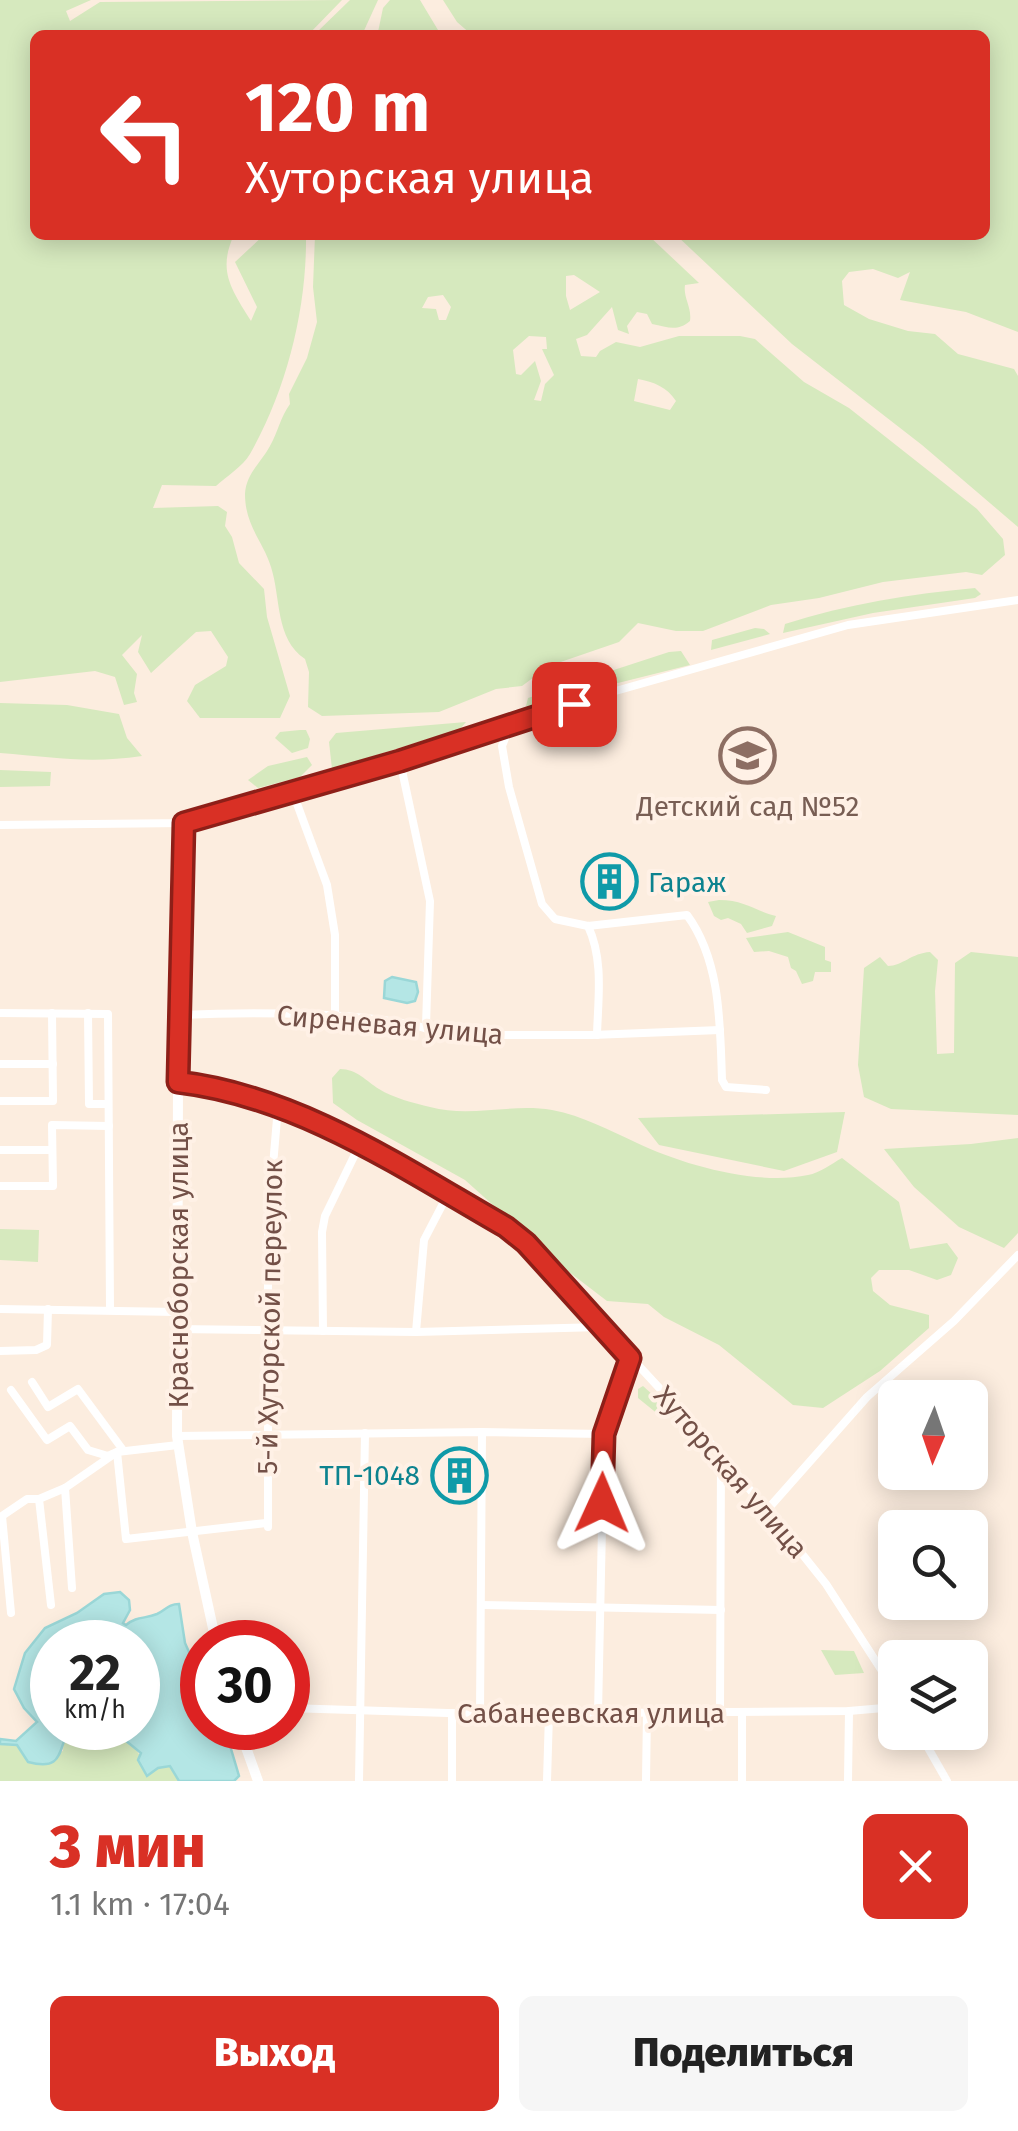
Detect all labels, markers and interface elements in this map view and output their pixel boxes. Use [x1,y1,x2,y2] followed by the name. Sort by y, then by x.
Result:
[245,66,430,150] text: 120 m
[80,70,210,200] icon: left
[245,151,594,205] text: Хуторская улица
[532,662,617,747] pin
[547,677,602,732] icon: arrive
[718,725,778,785] school or university icon: Детский сад №52
[636,790,859,823] place label: Детский сад №52
[579,852,639,912] building icon: Гараж
[648,866,726,899] place label: Гараж
[275,999,505,1051] street label: Сиреневая улица
[162,1121,195,1409] street label: Красноборская улица
[251,1159,289,1475] street label: 5-й Хуторской переулок
[647,1379,815,1565] street label: Хуторская улица
[878,1380,988,1490] north arrow
[878,1380,988,1750] map controls
[429,1445,489,1505] building icon: ТП-1048
[550,1451,654,1555] position arrow
[319,1459,420,1492] place label: ТП-1048
[878,1510,988,1620] button: search
[180,1620,310,1750] speed limit sign: 30
[878,1640,988,1750] button: layers
[69,1643,121,1703] text: 22
[64,1695,126,1725] text: km/h
[457,1697,725,1730] street label: Сабанеевская улица
[50,1811,206,1883] text: 3 мин
[863,1814,968,1919] button: close
[50,1885,230,1923] text: 1.1 km · 17:04
[50,1996,499,2111] button: Выход
[519,1996,968,2111] button: Поделиться

